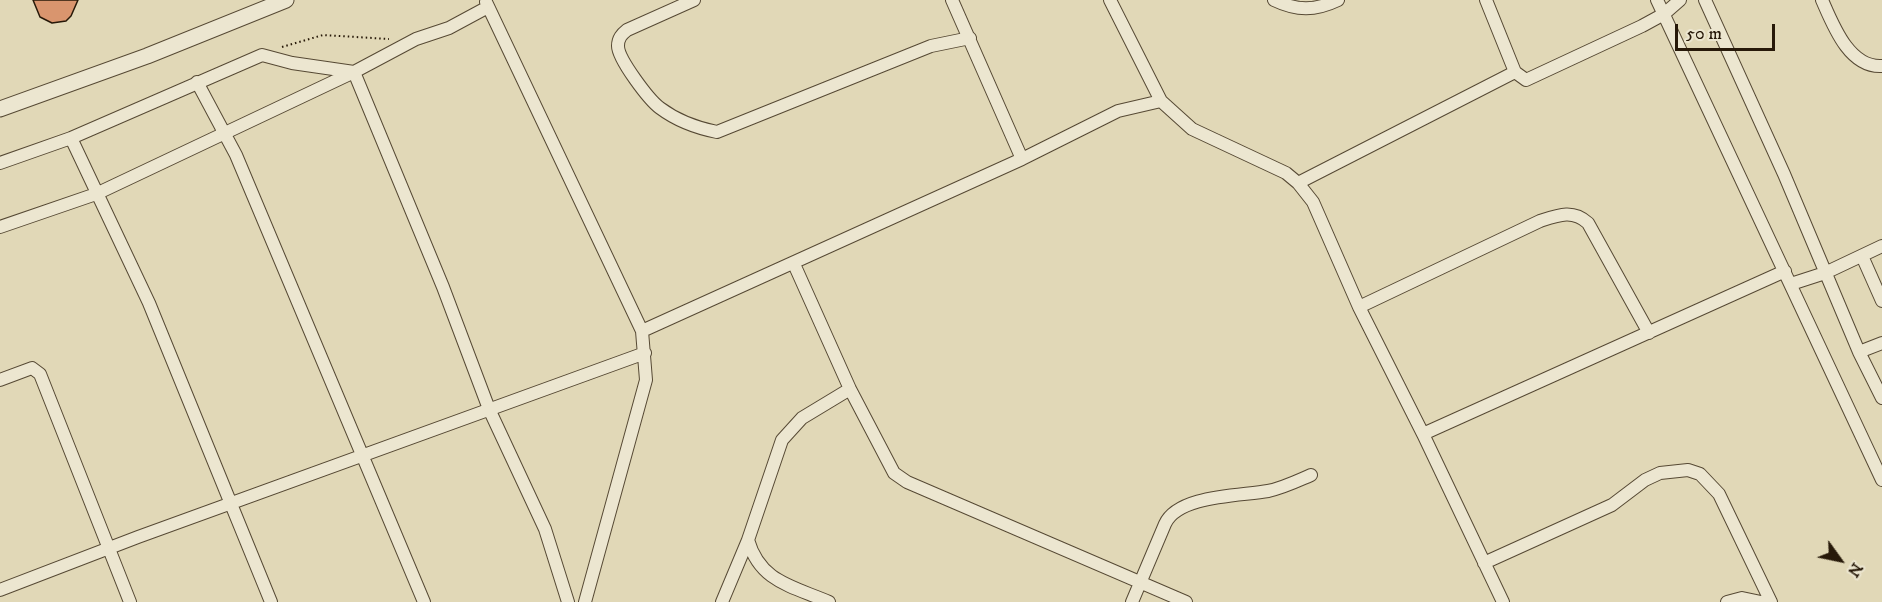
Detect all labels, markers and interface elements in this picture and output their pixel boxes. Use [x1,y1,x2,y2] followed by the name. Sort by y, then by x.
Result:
[1678,12,1778,50] scale bar
[1686,23,1722,45] text: 50 m
[1810,530,1870,590] north arrow
[1843,559,1867,581] text: N

